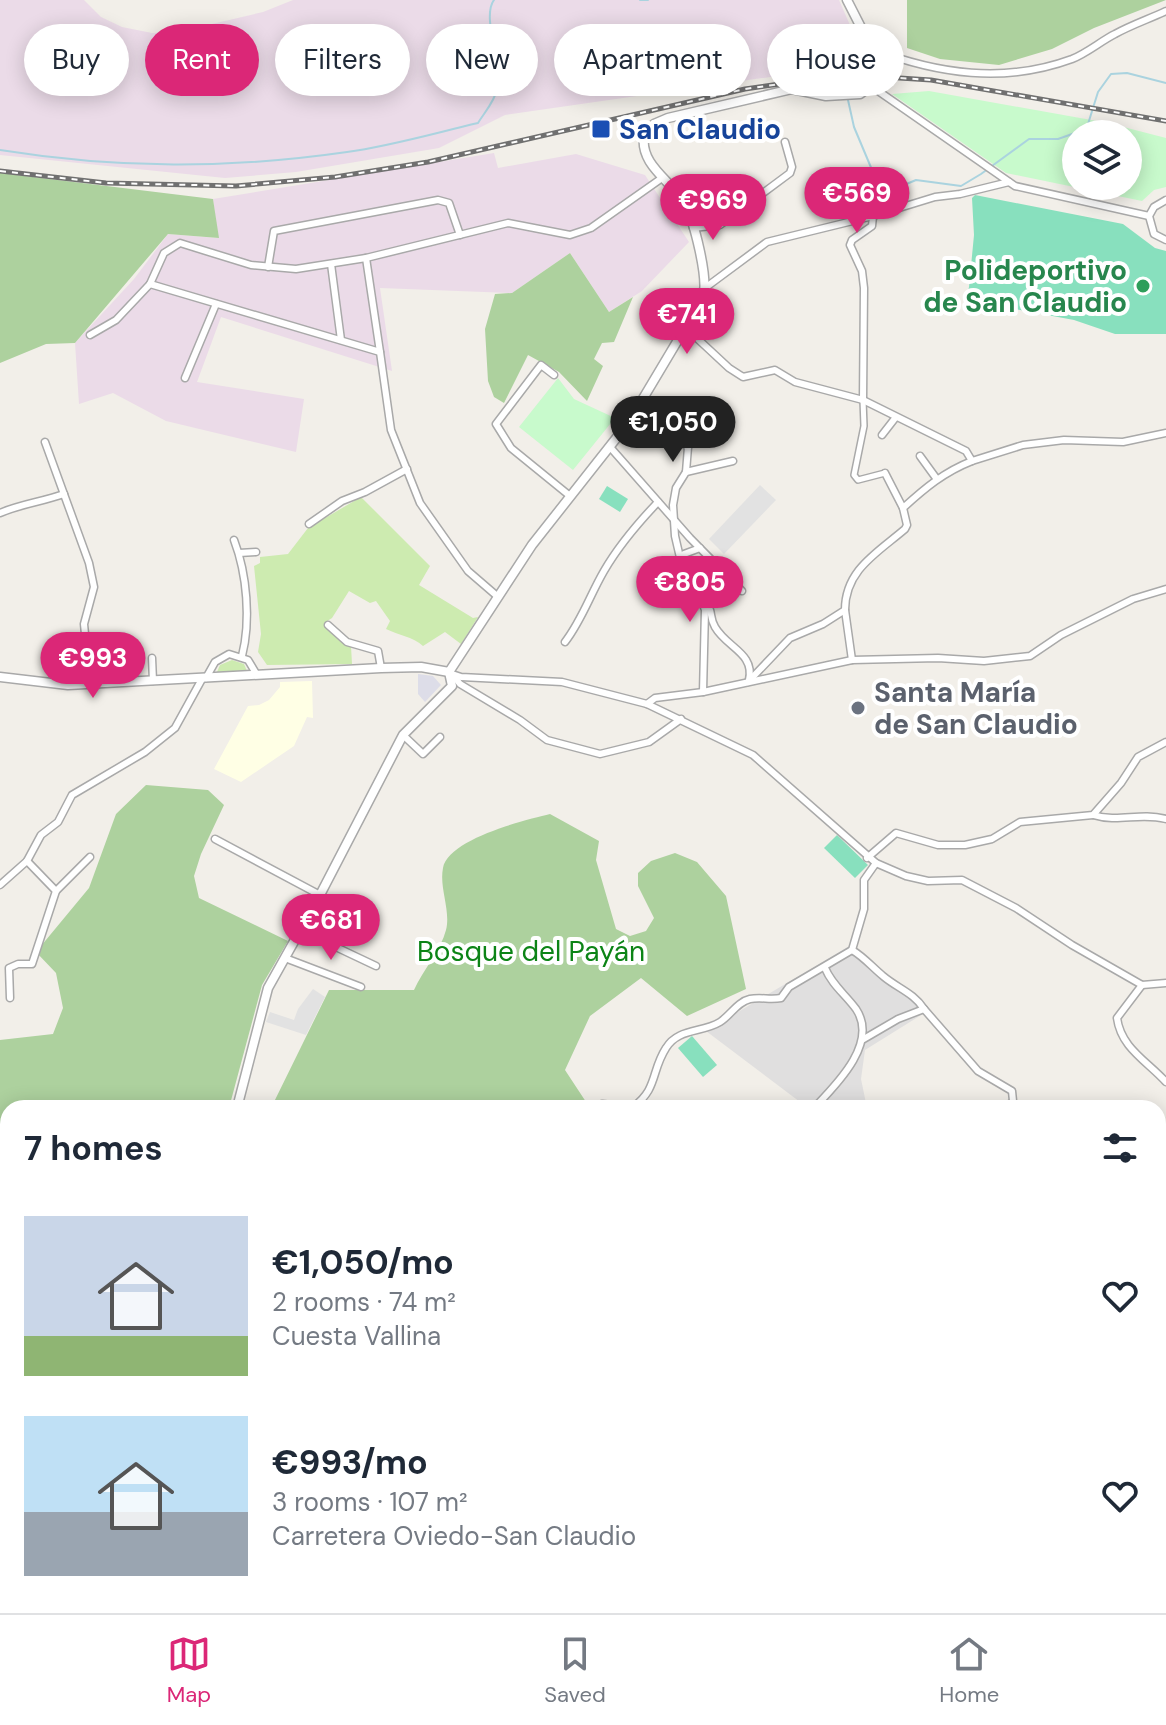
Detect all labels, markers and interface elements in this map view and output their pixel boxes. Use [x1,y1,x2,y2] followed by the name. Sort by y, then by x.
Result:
[24,24,129,96] chip: Buy
[145,24,259,96] chip: Rent
[275,24,410,96] chip: Filters
[426,24,538,96] chip: New
[554,24,751,96] chip: Apartment
[767,24,904,96] chip: House
[619,111,781,148] place label: San Claudio
[590,118,612,140] marker: San Claudio
[1062,120,1142,200] map controls
[1062,120,1142,200] button: layers
[810,167,904,235] pin: €569
[666,174,760,242] pin: €969
[822,176,892,210] text: €569
[678,183,748,217] text: €969
[923,252,1127,321] place label: Polideportivo de San Claudio
[1134,277,1152,295] marker: Polideportivo de San Claudio
[640,288,734,356] pin: €741
[657,297,717,331] text: €741
[608,396,738,464] pin: €1,050
[628,405,718,439] text: €1,050
[643,556,737,624] pin: €805
[654,565,726,599] text: €805
[46,632,140,700] pin: €993
[58,641,128,675] text: €993
[874,674,1078,743] place label: Santa María de San Claudio
[849,699,867,717] marker: Santa María de San Claudio
[284,894,378,962] pin: €681
[300,903,362,937] text: €681
[417,933,645,970] park label: Bosque del Payán
[24,1126,163,1171] text: 7 homes
[1098,1126,1142,1170] icon: filters
[272,1240,454,1285] text: €1,050/mo
[88,1248,184,1344] icon: home
[1098,1274,1142,1318] icon: heart
[272,1285,456,1319] text: 2 rooms · 74 m²
[272,1319,441,1353] text: Cuesta Vallina
[272,1440,428,1485] text: €993/mo
[88,1448,184,1544] icon: home
[1098,1474,1142,1518] icon: heart
[272,1485,468,1519] text: 3 rooms · 107 m²
[272,1519,636,1553] text: Carretera Oviedo-San Claudio
[167,1632,211,1709] tab: Map
[544,1632,606,1709] tab: Saved
[939,1632,999,1709] tab: Home

